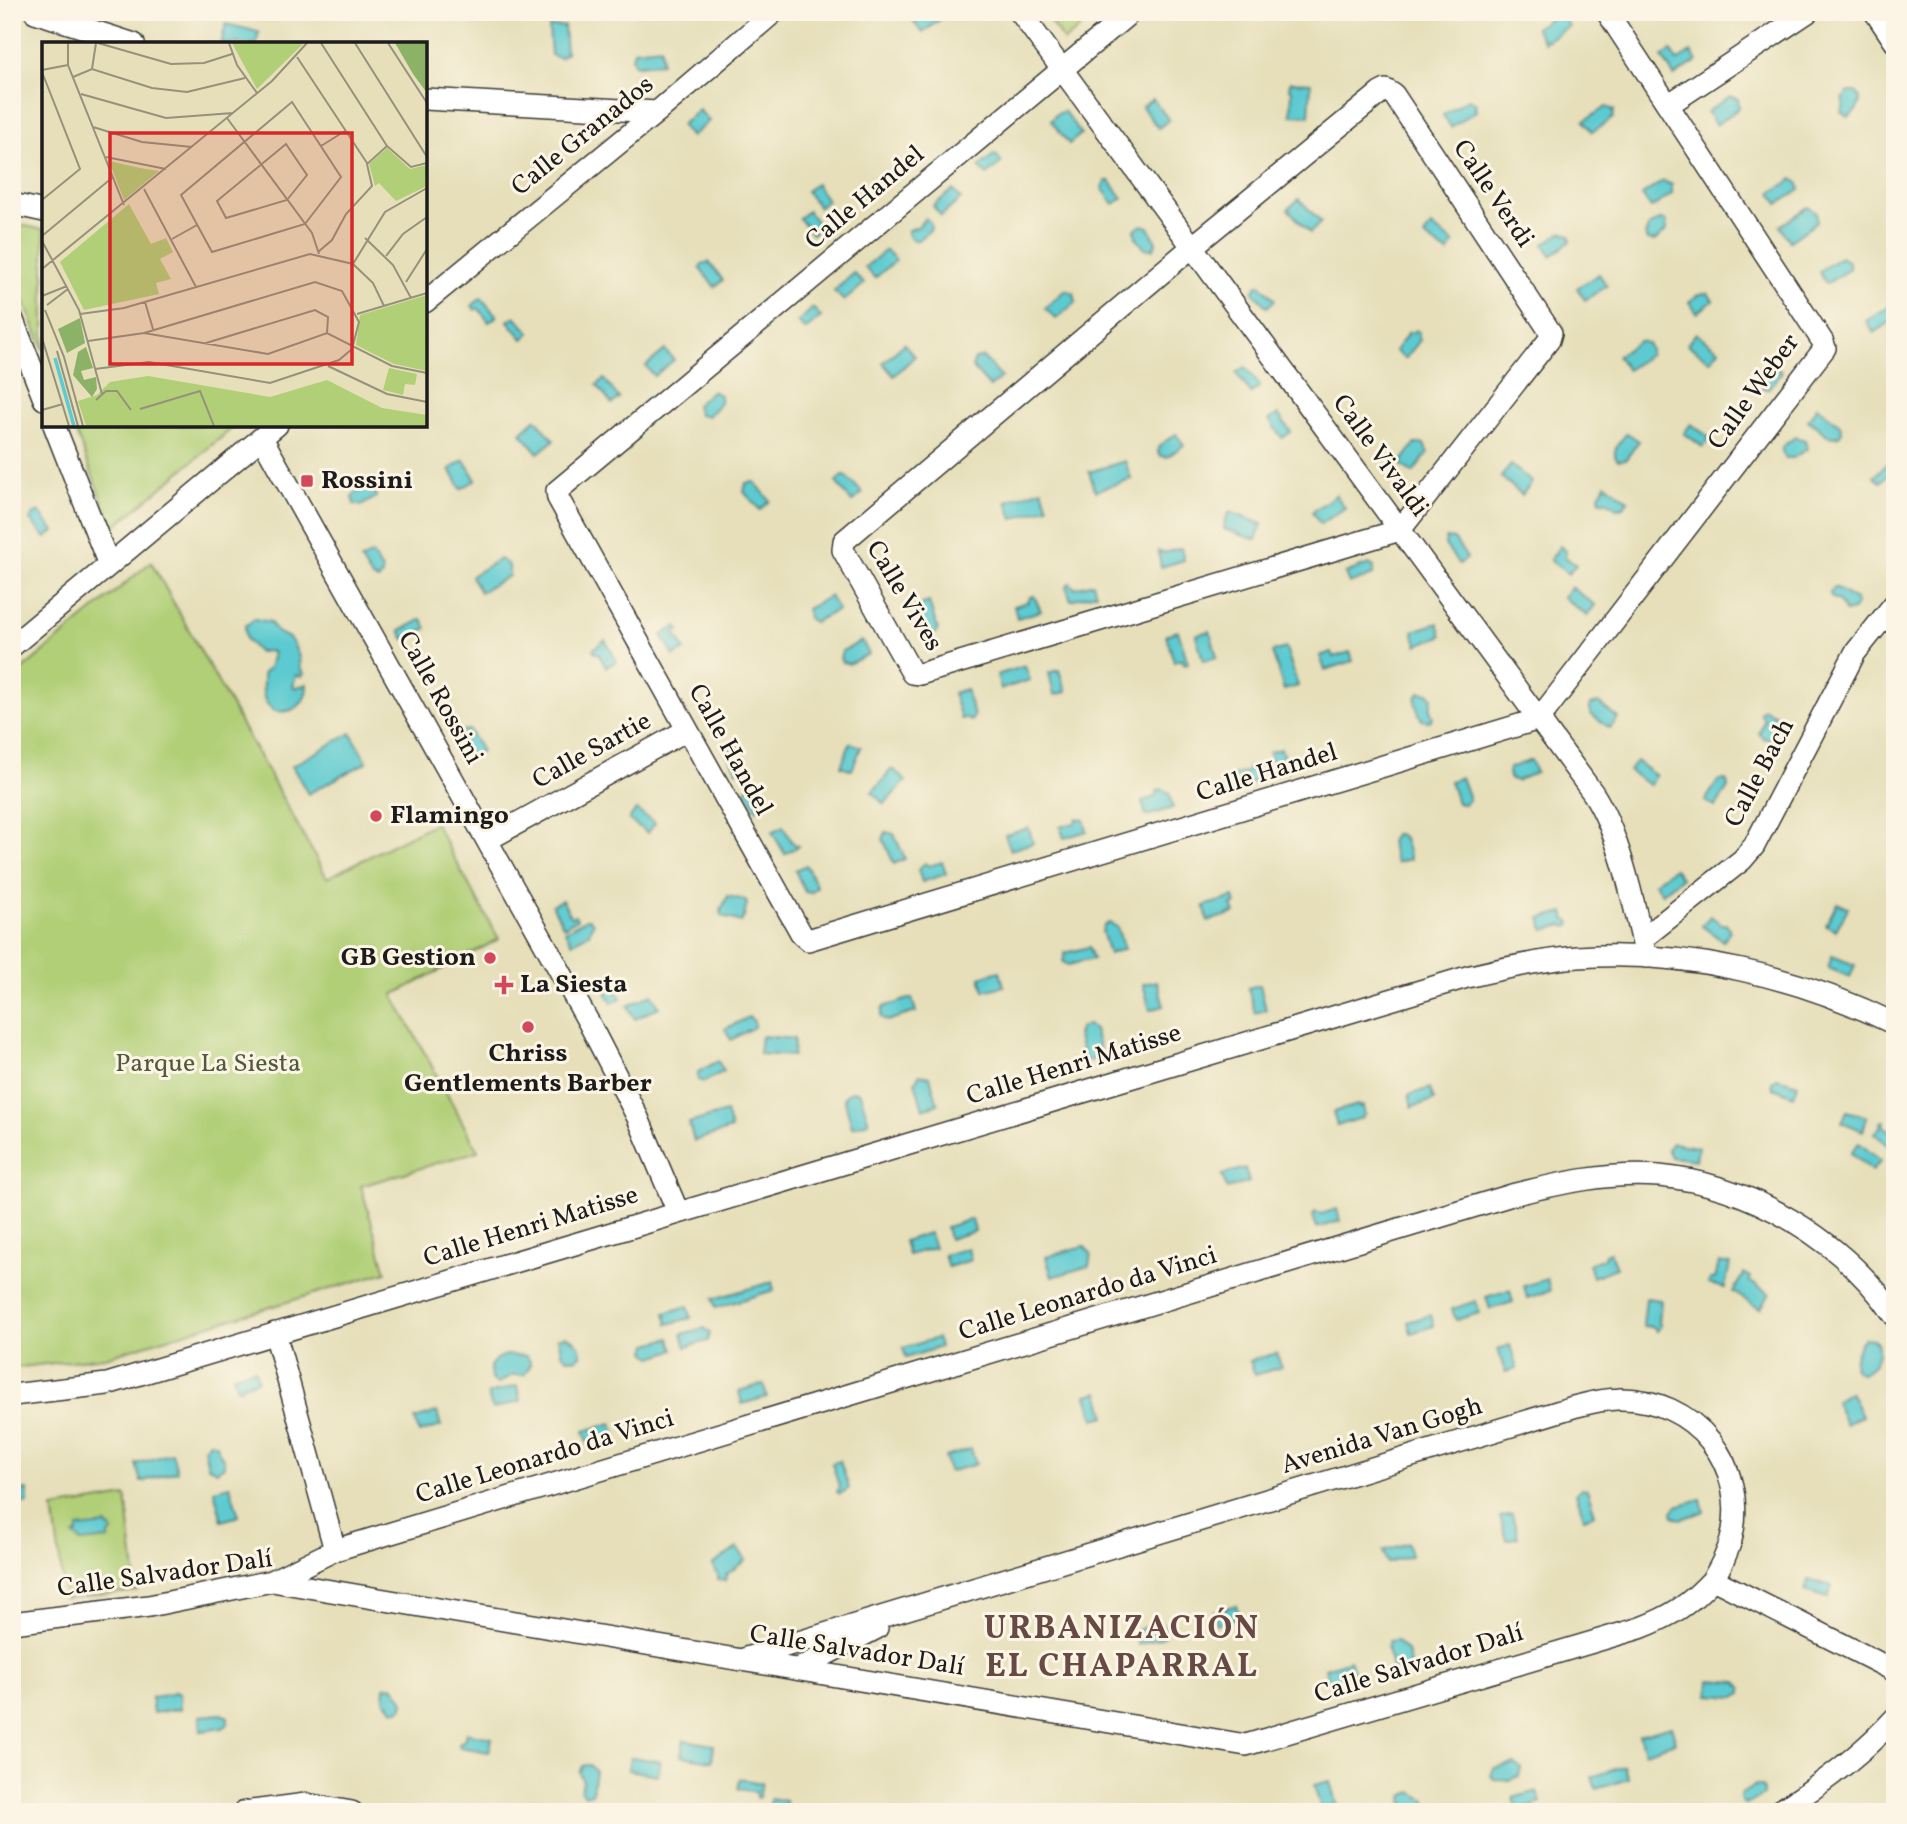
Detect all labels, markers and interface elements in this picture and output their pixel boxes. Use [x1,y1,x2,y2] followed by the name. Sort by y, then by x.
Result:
[42,42,427,427] inset map
[504,67,662,205] street label: Calle Granados
[1444,133,1542,255] street label: Calle Verdi
[798,137,932,259] street label: Calle Handel
[1699,326,1809,458] street label: Calle Weber
[1323,387,1437,525] street label: Calle Vivaldi
[321,463,413,499] place label: Rossini
[299,473,315,489] marker: Rossini
[857,534,951,658] street label: Calle Vives
[388,625,492,771] street label: Calle Rossini
[679,678,781,822] street label: Calle Handel
[526,704,658,798] street label: Calle Sartie
[1716,712,1804,834] street label: Calle Bach
[1192,734,1342,812] street label: Calle Handel
[390,798,509,834] place label: Flamingo
[368,808,384,824] marker: Flamingo
[341,940,476,976] place label: GB Gestion
[482,950,498,966] marker: GB Gestion
[520,967,627,1003] place label: La Siesta
[494,975,514,995] marker: La Siesta
[962,1015,1186,1115] street label: Calle Henri Matisse
[520,1019,536,1035] marker: Chriss Gentlements Barber
[404,1036,652,1102] place label: Chriss Gentlements Barber
[115,1046,301,1082] park label: Parque La Siesta
[419,1177,643,1277] street label: Calle Henri Matisse
[955,1238,1221,1350] street label: Calle Leonardo da Vinci
[1277,1388,1487,1484] street label: Avenida Van Gogh
[412,1401,678,1513] street label: Calle Leonardo da Vinci
[55,1541,275,1607] street label: Calle Salvador Dalí
[984,1607,1260,1691] district label: URBANIZACIÓN EL CHAPARRAL
[1310,1615,1528,1713] street label: Calle Salvador Dalí
[747,1616,967,1686] street label: Calle Salvador Dalí

